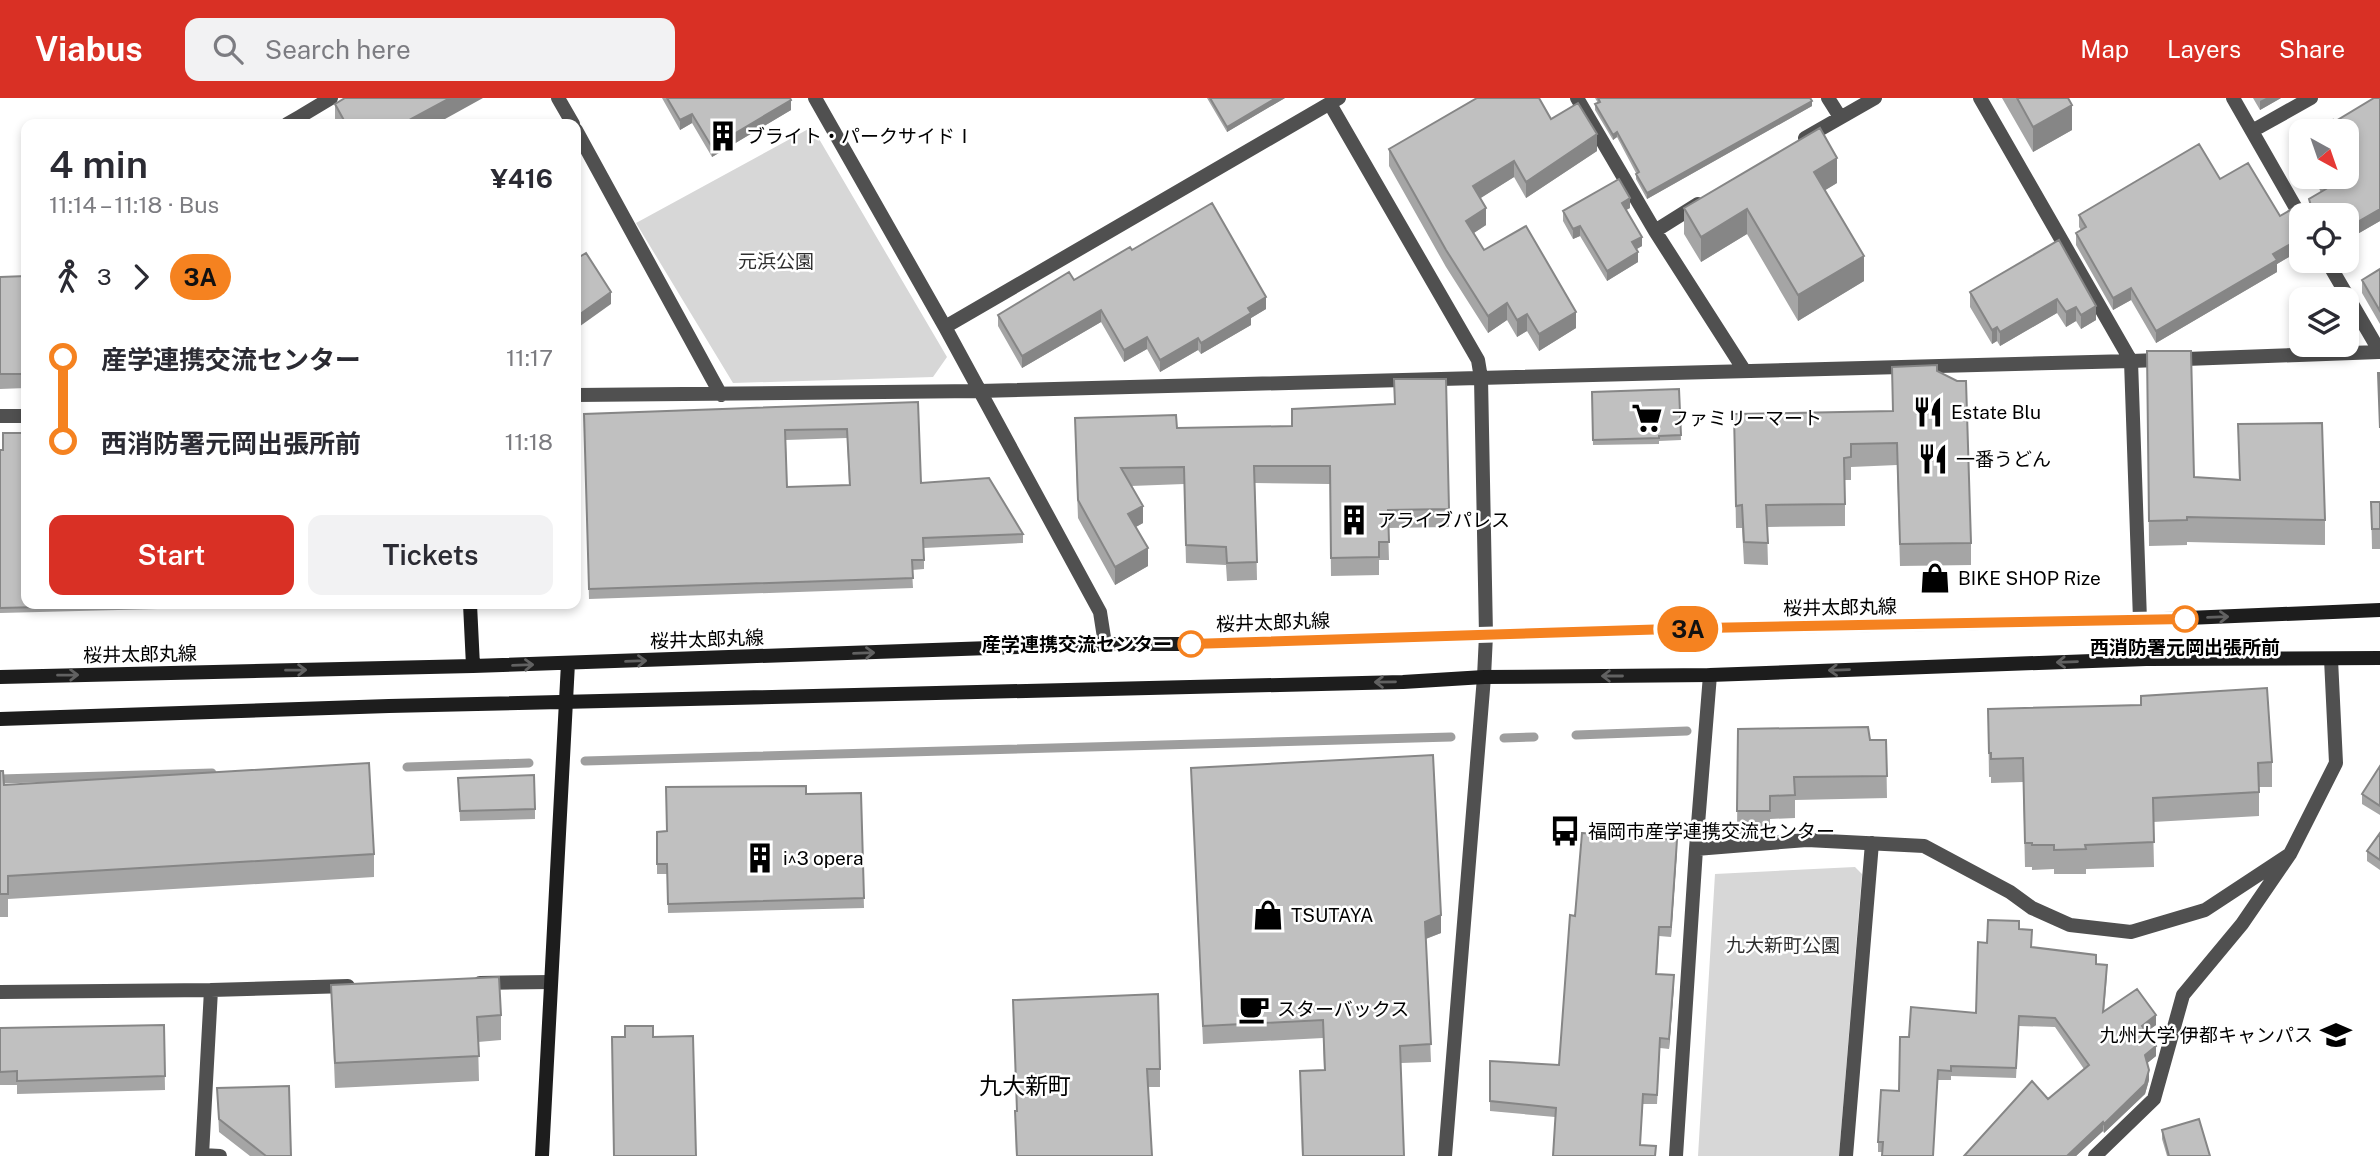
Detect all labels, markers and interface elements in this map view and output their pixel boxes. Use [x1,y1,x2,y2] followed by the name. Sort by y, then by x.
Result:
[185,18,675,81] search box
[35,30,143,68] text: Viabus
[209,30,247,68] icon: search
[265,34,411,65] text: Search here
[2080,35,2129,63] text: Map
[2167,35,2241,63] text: Layers
[2279,35,2345,63] text: Share
[706,119,740,153] building icon: ブライト・パークサイドⅠ
[2289,119,2359,189] north arrow
[2289,119,2359,357] map controls
[746,125,974,147] place label: ブライト・パークサイドⅠ
[49,142,148,187] text: 4 min
[491,163,553,194] text: ¥416
[49,191,219,218] text: 11:14 – 11:18 · Bus
[2289,203,2359,273] button: locate
[738,250,814,272] park label: 元浜公園
[49,258,87,296] icon: walk
[122,258,160,296] icon: forward
[97,263,112,290] text: 3
[184,263,217,291] text: 3A
[2289,287,2359,357] button: layers
[101,344,361,375] text: 産学連携交流センター
[506,344,553,371] text: 11:17
[1911,395,1945,429] restaurant icon: Estate Blu
[1630,401,1664,435] supermarket icon: ファミリーマート
[1951,401,2041,423] place label: Estate Blu
[1670,407,1822,429] place label: ファミリーマート
[101,428,361,459] text: 西消防署元岡出張所前
[505,428,553,455] text: 11:18
[1916,442,1950,476] restaurant icon: 一番うどん
[1956,448,2051,470] place label: 一番うどん
[1337,503,1371,537] building icon: アライブパレス
[1377,509,1510,531] place label: アライブパレス
[49,515,294,595] button: Start
[308,515,553,595] button: Tickets
[1918,561,1952,595] shop icon: BIKE SHOP Rize
[1958,567,2101,589] place label: BIKE SHOP Rize
[1783,595,1897,619] street label: 桜井太郎丸線
[1656,606,1720,652] line badge: 3A
[2172,606,2198,632] marker: 西消防署元岡出張所前
[1216,609,1330,635] street label: 桜井太郎丸線
[2206,611,2229,624] one-way arrow
[1671,615,1705,643] text: 3A
[650,626,764,652] street label: 桜井太郎丸線
[1178,631,1204,657] marker: 産学連携交流センター
[982,633,1172,655] place label: 産学連携交流センター
[2090,636,2280,658] place label: 西消防署元岡出張所前
[83,642,197,666] street label: 桜井太郎丸線
[852,646,875,659] one-way arrow
[625,654,648,667] one-way arrow
[2056,655,2079,668] one-way arrow
[511,658,534,671] one-way arrow
[284,663,307,677] one-way arrow
[1828,664,1851,677] one-way arrow
[56,668,79,682] one-way arrow
[1601,669,1624,683] one-way arrow
[1373,676,1396,689] one-way arrow
[1548,814,1582,848] bus stop icon: 福岡市産学連携交流センター
[1588,820,1835,842] place label: 福岡市産学連携交流センター
[743,841,777,875] building icon: i^3 opera
[783,847,863,869] place label: i^3 opera
[1251,898,1285,932] shop icon: TSUTAYA
[1291,904,1374,926] place label: TSUTAYA
[1726,934,1840,956] park label: 九大新町公園
[1237,992,1271,1026] cafe icon: スターバックス
[1277,998,1409,1020] place label: スターバックス
[2319,1018,2353,1052] school or university icon: 九州大学 伊都キャンパス
[2099,1024,2313,1046] place label: 九州大学 伊都キャンパス
[979,1072,1071,1099] district label: 九大新町

